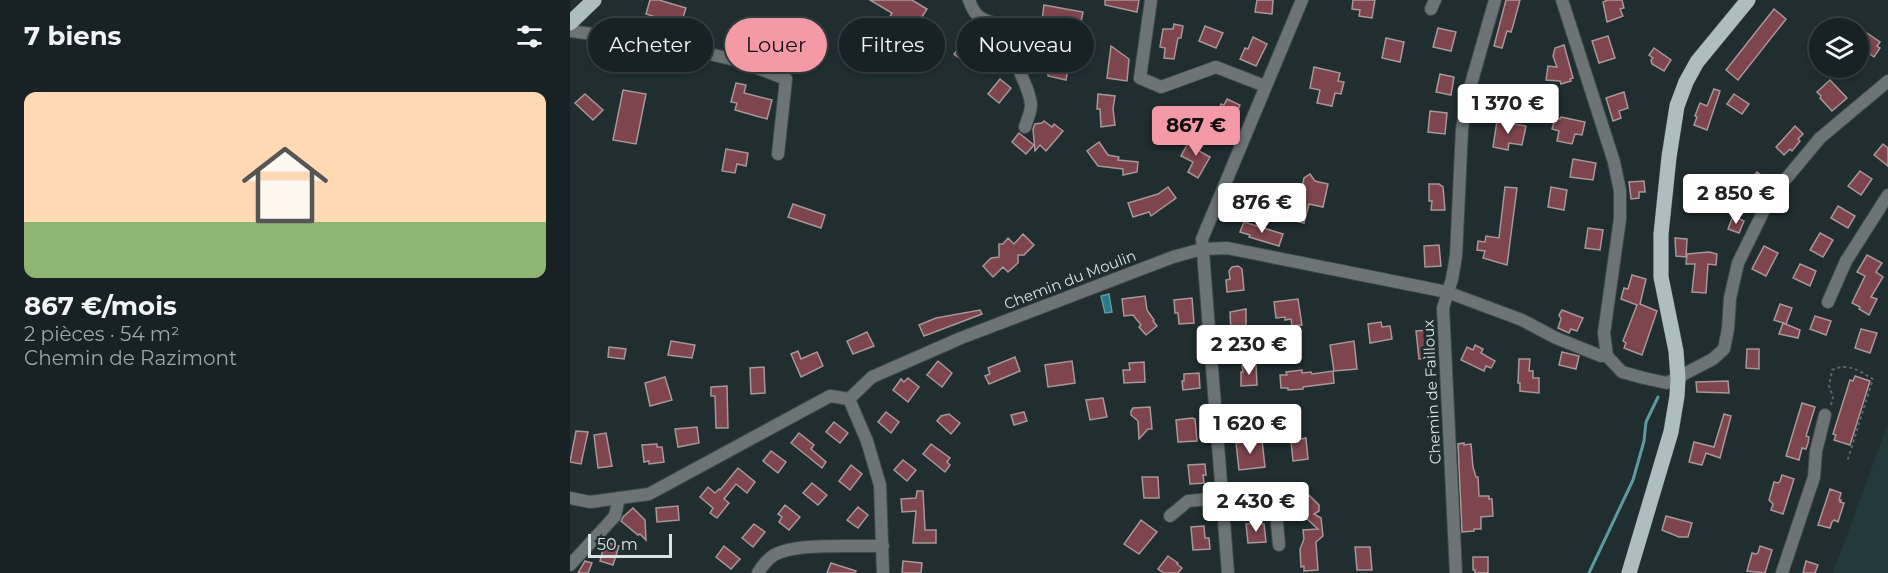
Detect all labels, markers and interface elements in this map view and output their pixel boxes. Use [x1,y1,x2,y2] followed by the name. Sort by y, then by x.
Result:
[588,18,713,72] chip: Acheter
[725,18,827,72] chip: Louer
[839,18,945,72] chip: Filtres
[957,18,1094,72] chip: Nouveau
[1809,18,1869,78] map controls
[1809,18,1869,78] button: layers
[24,20,121,52] text: 7 biens
[513,20,546,53] icon: filters
[1453,84,1563,135] pin: 1 370 €
[1472,91,1544,115] text: 1 370 €
[1154,106,1238,157] pin: 867 €
[1166,113,1226,137] text: 867 €
[231,131,339,239] icon: home
[1681,174,1791,225] pin: 2 850 €
[1697,181,1775,205] text: 2 850 €
[1220,183,1304,234] pin: 876 €
[1232,190,1292,214] text: 876 €
[1001,246,1139,313] street label: Chemin du Moulin
[24,290,177,322] text: 867 €/mois
[1418,319,1445,465] street label: Chemin de Failloux
[24,322,180,346] text: 2 pièces · 54 m²
[1194,325,1304,376] pin: 2 230 €
[1211,332,1287,356] text: 2 230 €
[24,346,237,370] text: Chemin de Razimont
[1195,404,1305,455] pin: 1 620 €
[1213,411,1287,435] text: 1 620 €
[1201,482,1311,533] pin: 2 430 €
[1217,489,1295,513] text: 2 430 €
[588,531,672,558] scale bar
[597,535,638,554] text: 50 m

